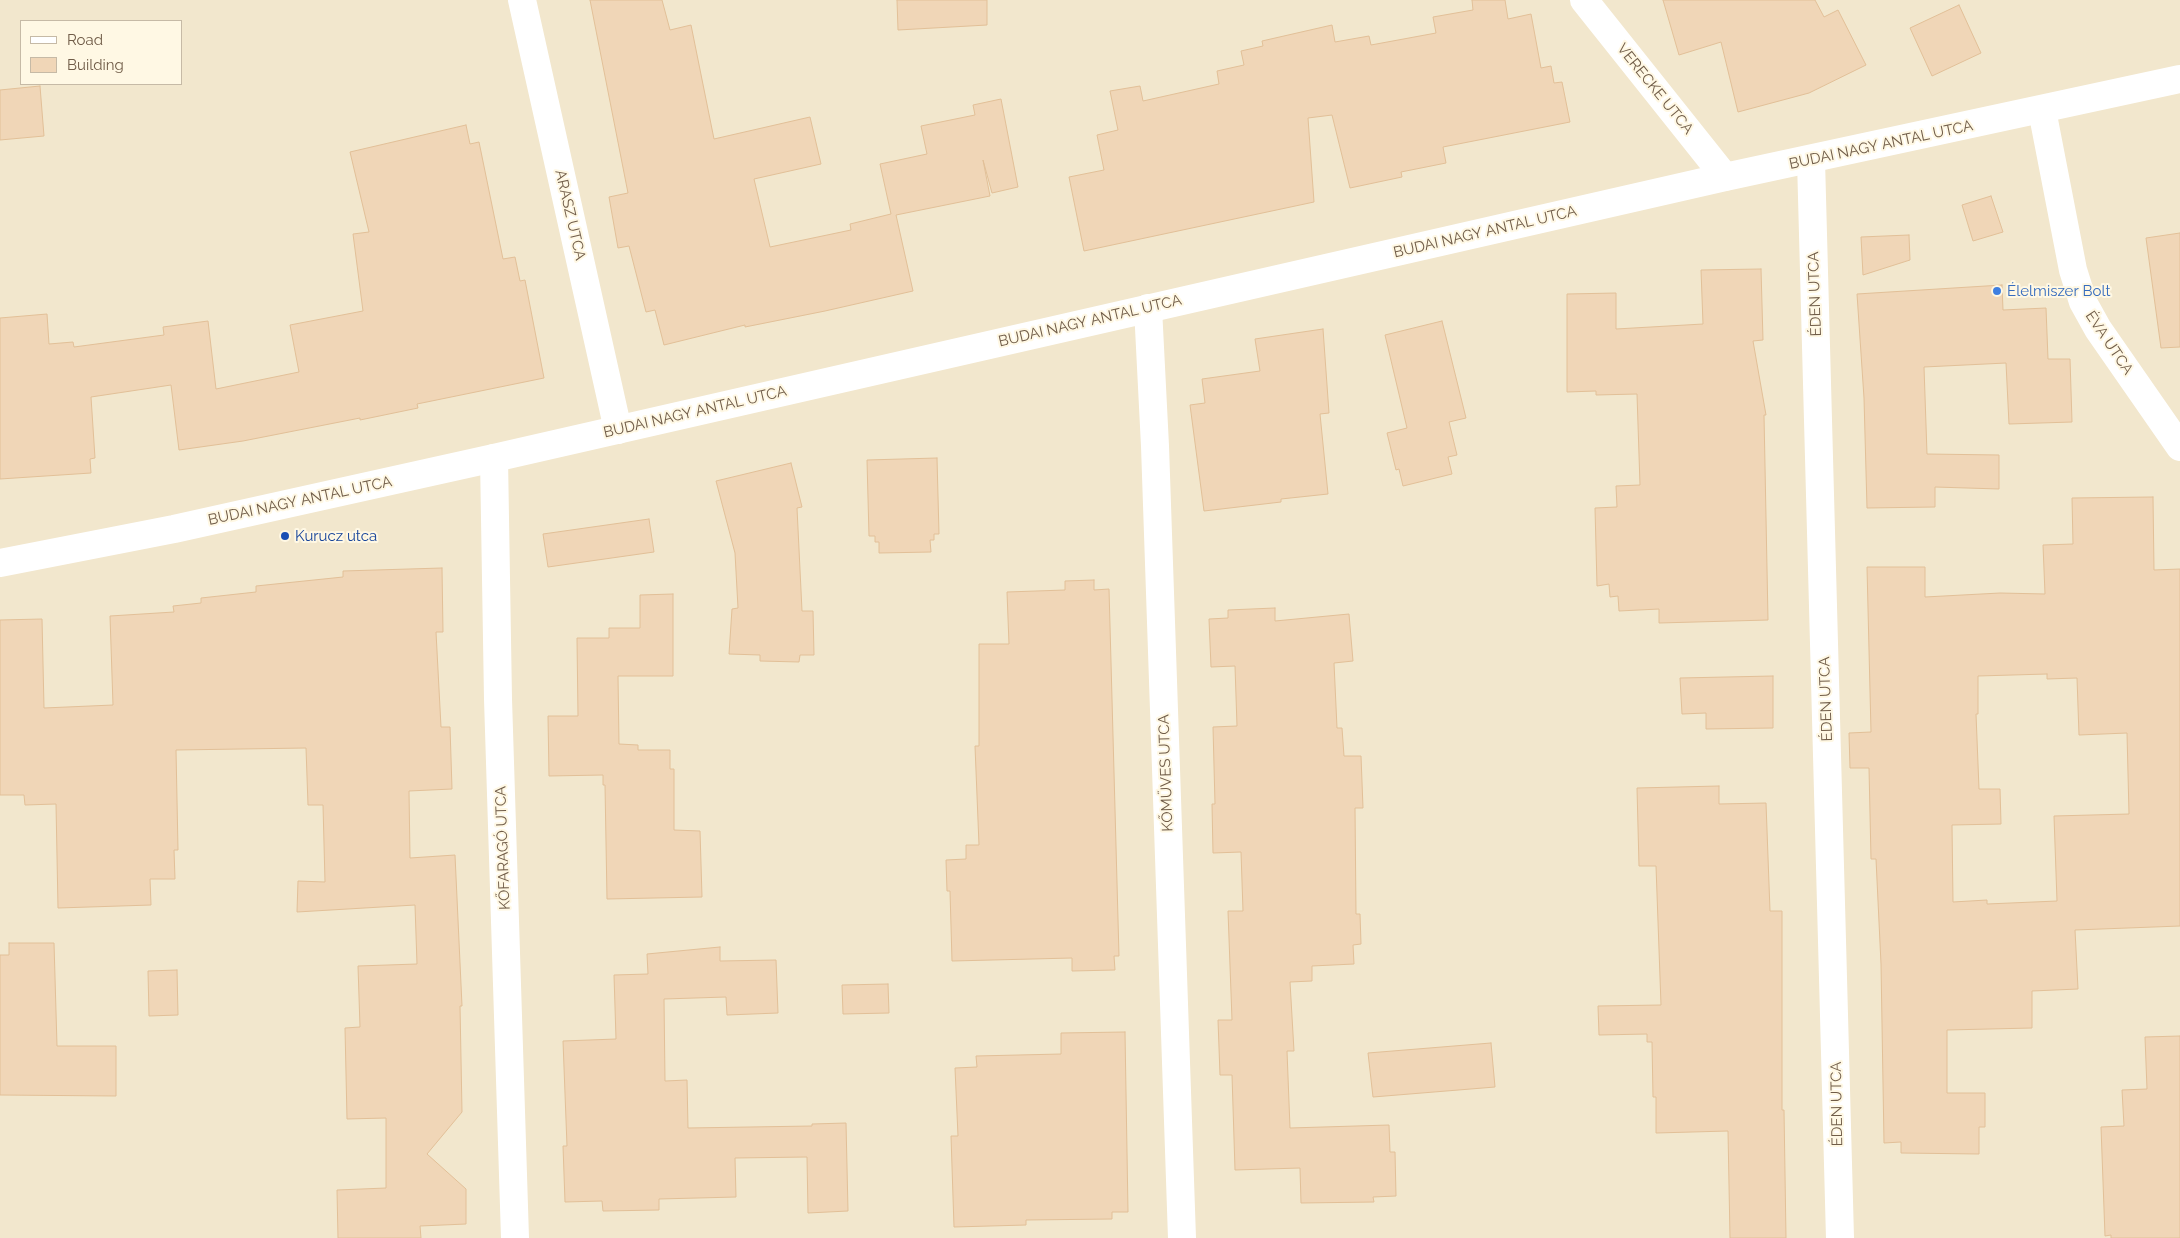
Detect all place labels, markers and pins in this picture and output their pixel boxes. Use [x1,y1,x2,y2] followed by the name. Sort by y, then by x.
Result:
[2007,282,2111,300] place label: Élelmiszer Bolt
[1991,285,2003,297] marker: Élelmiszer Bolt
[295,527,377,545] place label: Kurucz utca
[279,530,291,542] marker: Kurucz utca

